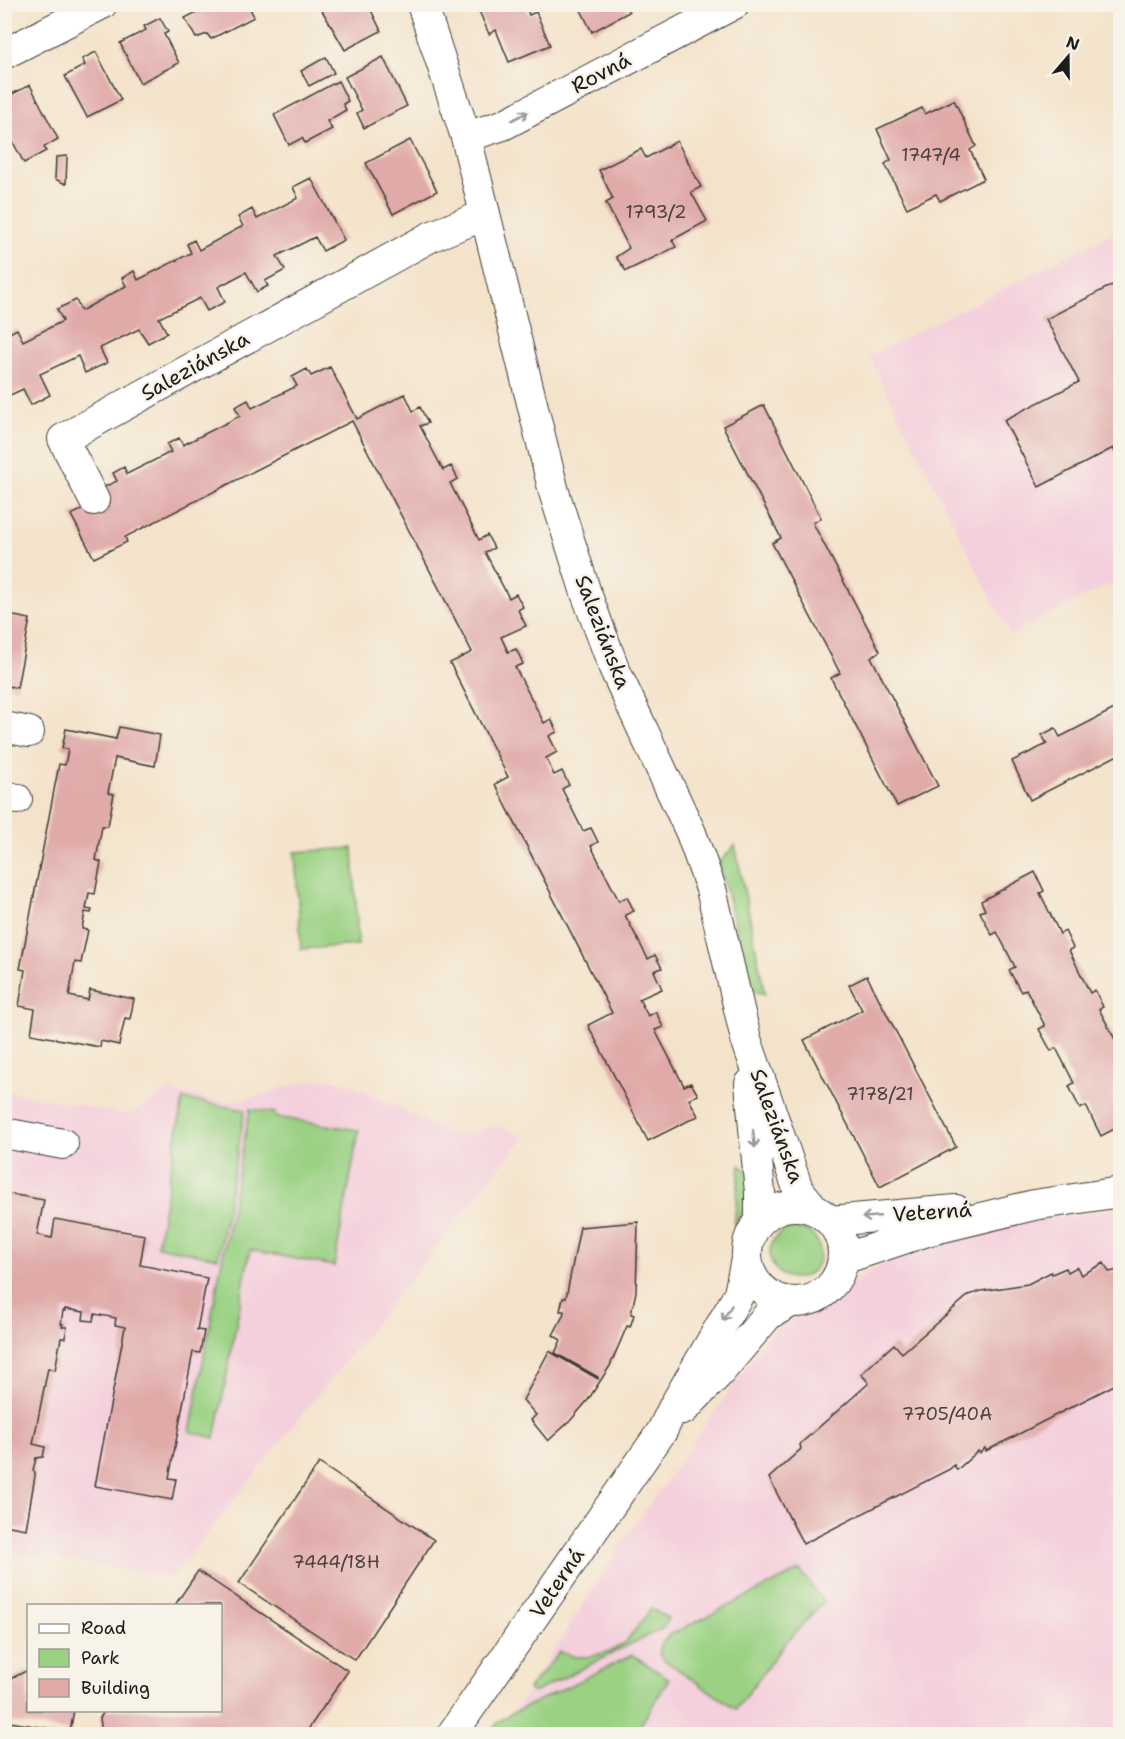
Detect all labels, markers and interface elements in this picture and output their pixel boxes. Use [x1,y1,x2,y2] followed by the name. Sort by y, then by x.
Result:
[1038,27,1098,87] north arrow
[1063,31,1083,55] text: N
[566,46,636,100] street label: Rovná
[511,110,528,122] one-way arrow
[901,143,961,167] house number: 1747/4
[625,200,687,224] house number: 1793/2
[136,325,254,407] street label: Saleziánska
[568,571,638,693] street label: Saleziánska
[743,1065,811,1187] street label: Saleziánska
[846,1082,914,1106] house number: 7178/21
[749,1128,760,1148] one-way arrow
[892,1195,972,1229] street label: Veterná
[861,1212,881,1223] one-way arrow
[721,1304,733,1321] one-way arrow
[902,1402,992,1426] house number: 7705/40A
[523,1542,591,1624] street label: Veterná
[292,1550,380,1574] house number: 7444/18H
[27,1604,222,1712] legend
[81,1616,126,1640] text: Road
[81,1646,120,1670] text: Park
[81,1676,150,1700] text: Building

